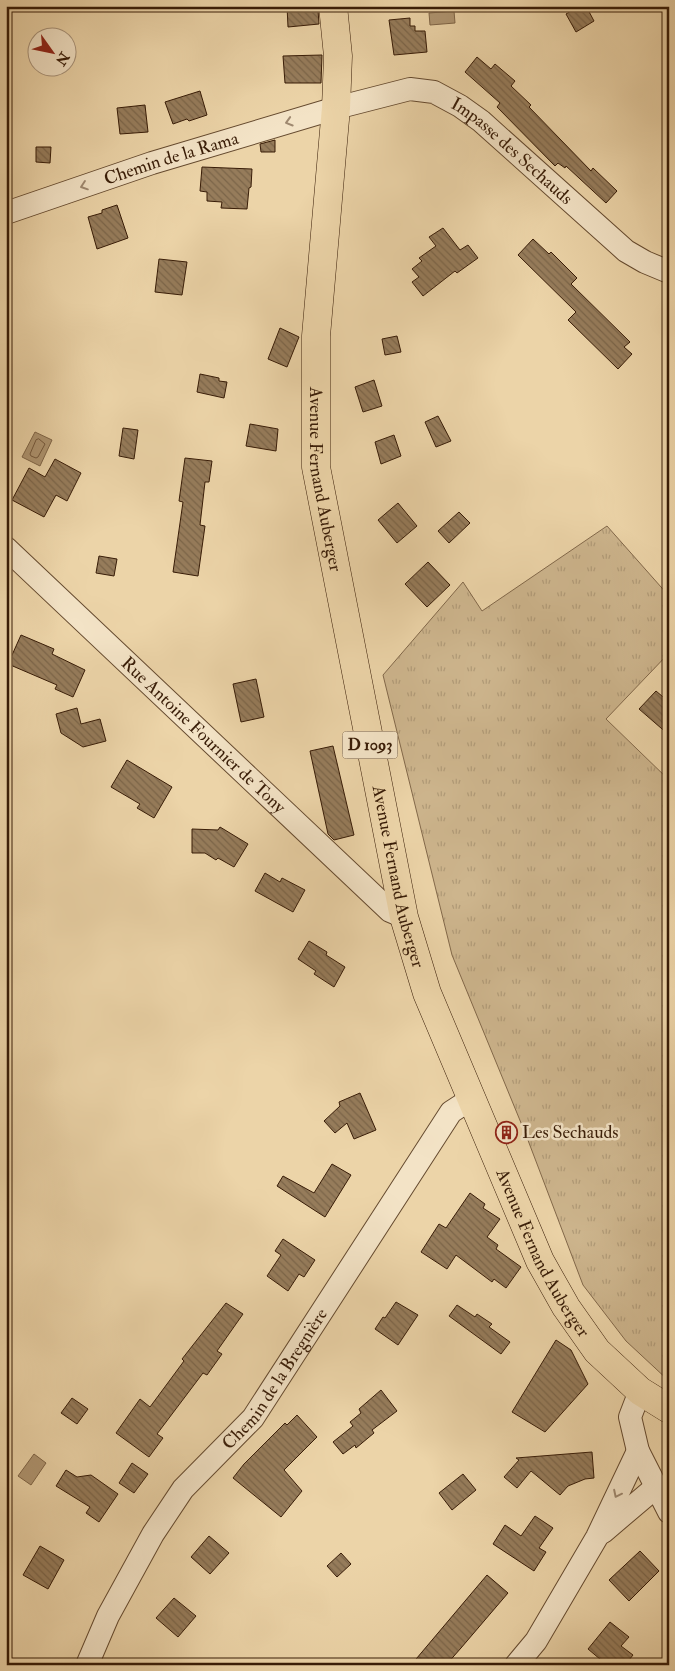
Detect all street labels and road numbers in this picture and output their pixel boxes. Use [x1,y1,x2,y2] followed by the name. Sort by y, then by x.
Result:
[447,92,578,209] street label: Impasse des Sechauds
[101,126,242,190] street label: Chemin de la Rama
[305,386,348,574] street label: Avenue Fernand Auberger
[116,651,292,819] street label: Rue Antoine Fournier de Tony
[342,732,398,758] road number: D 1093
[367,782,430,971] street label: Avenue Fernand Auberger
[490,1164,595,1342] street label: Avenue Fernand Auberger
[217,1303,333,1454] street label: Chemin de la Bregnière

